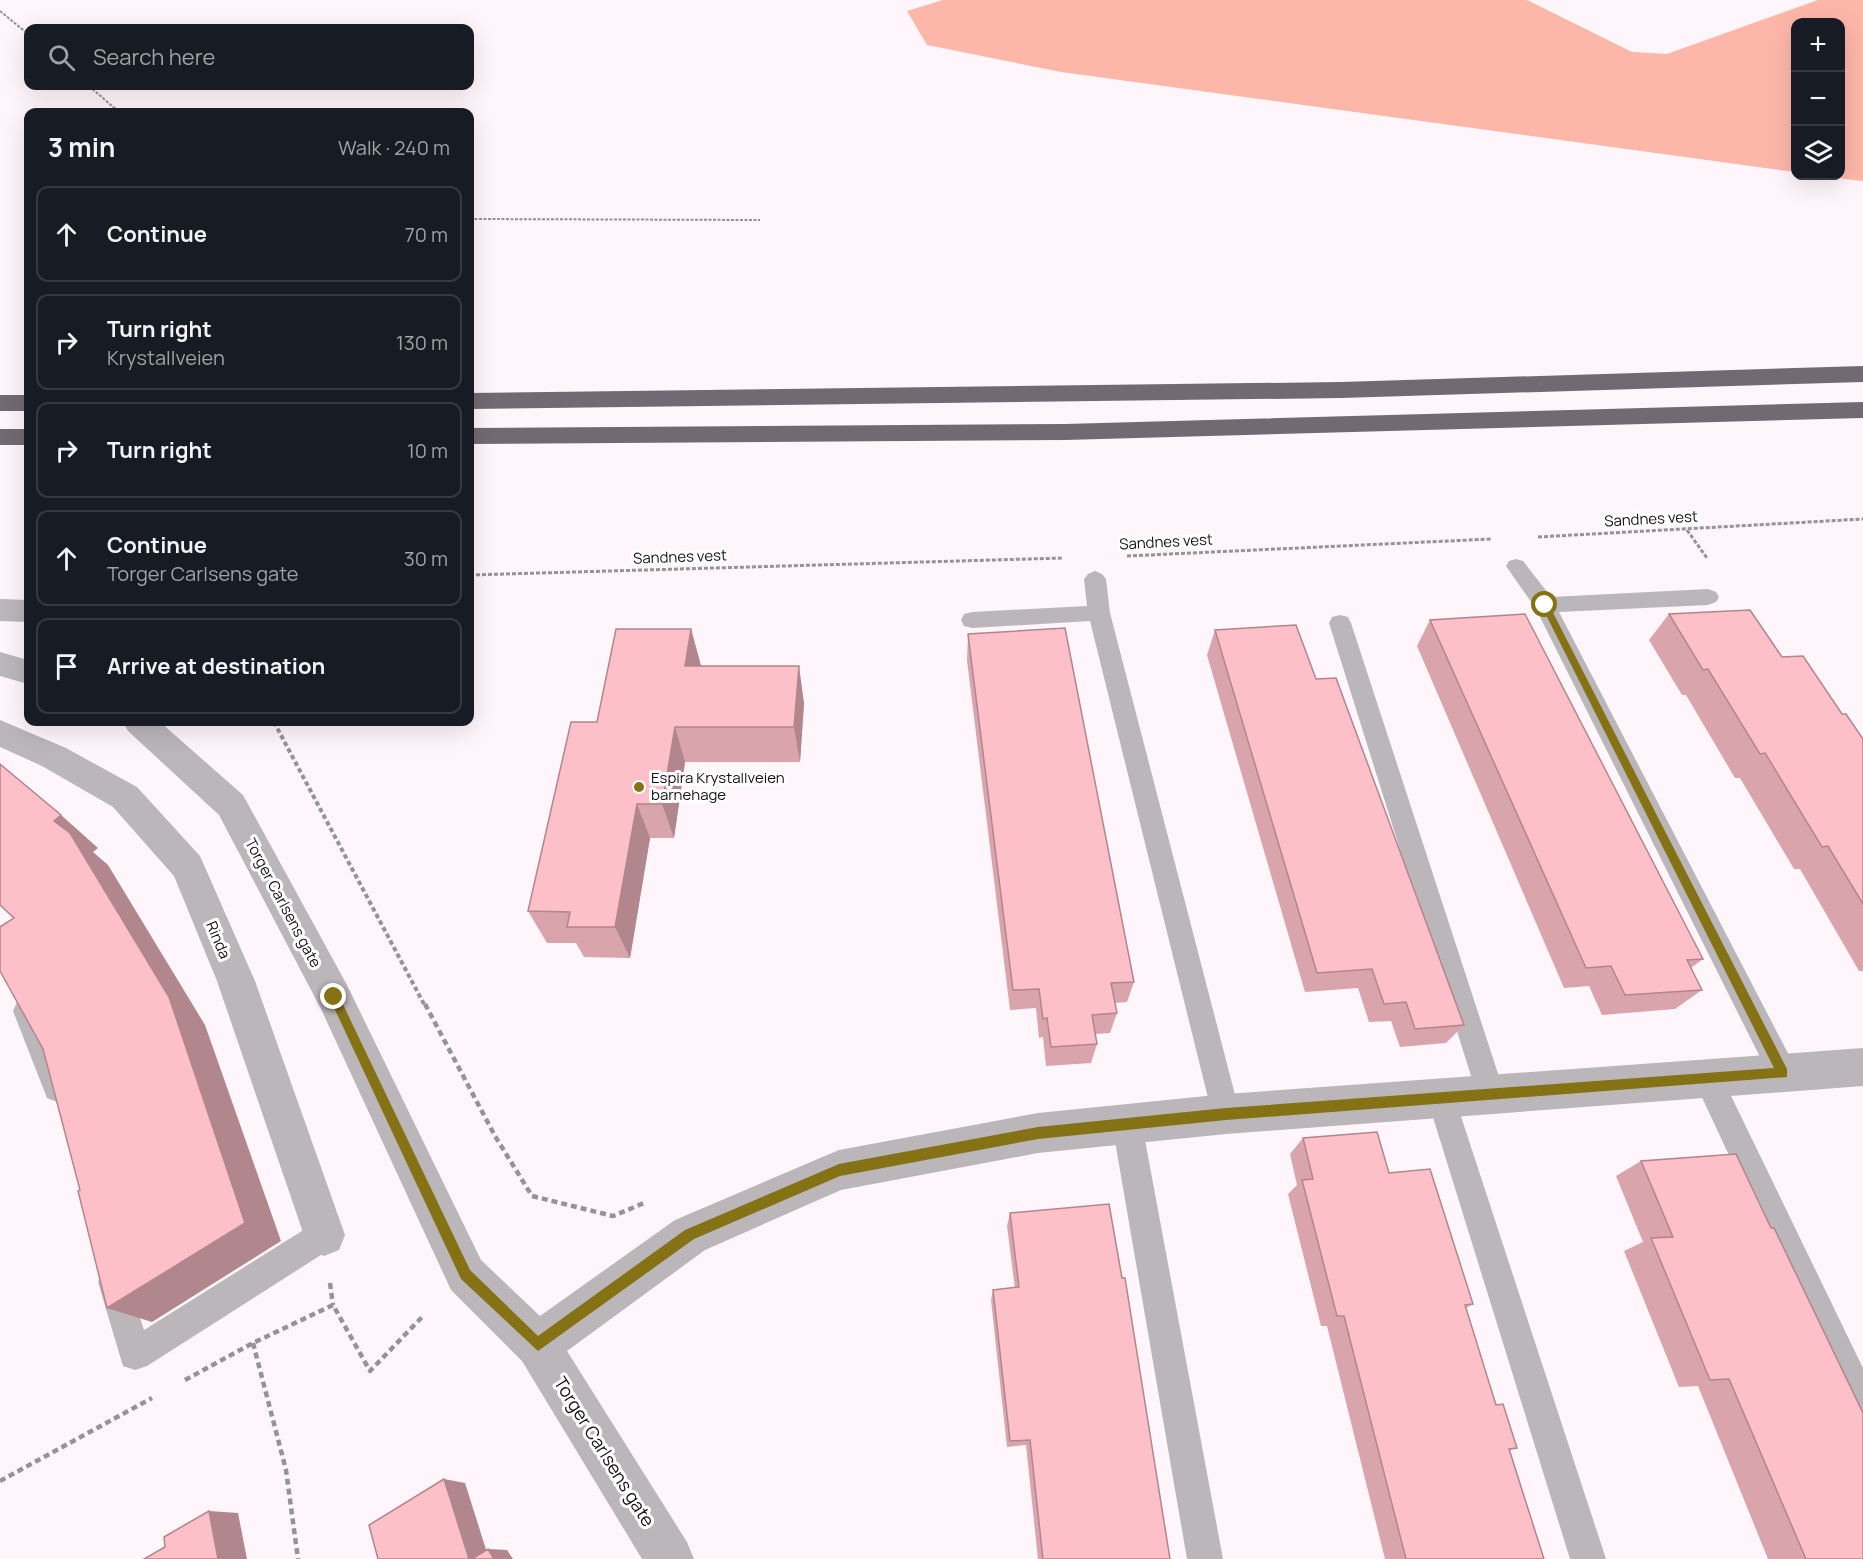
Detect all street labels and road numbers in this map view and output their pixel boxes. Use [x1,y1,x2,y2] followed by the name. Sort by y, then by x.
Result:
[1604,506,1698,531] street label: Sandnes vest
[1119,529,1213,554] street label: Sandnes vest
[633,544,727,569] street label: Sandnes vest
[240,834,327,971] street label: Torger Carlsens gate
[201,918,236,962] street label: Rinda
[549,1372,661,1531] street label: Torger Carlsens gate

